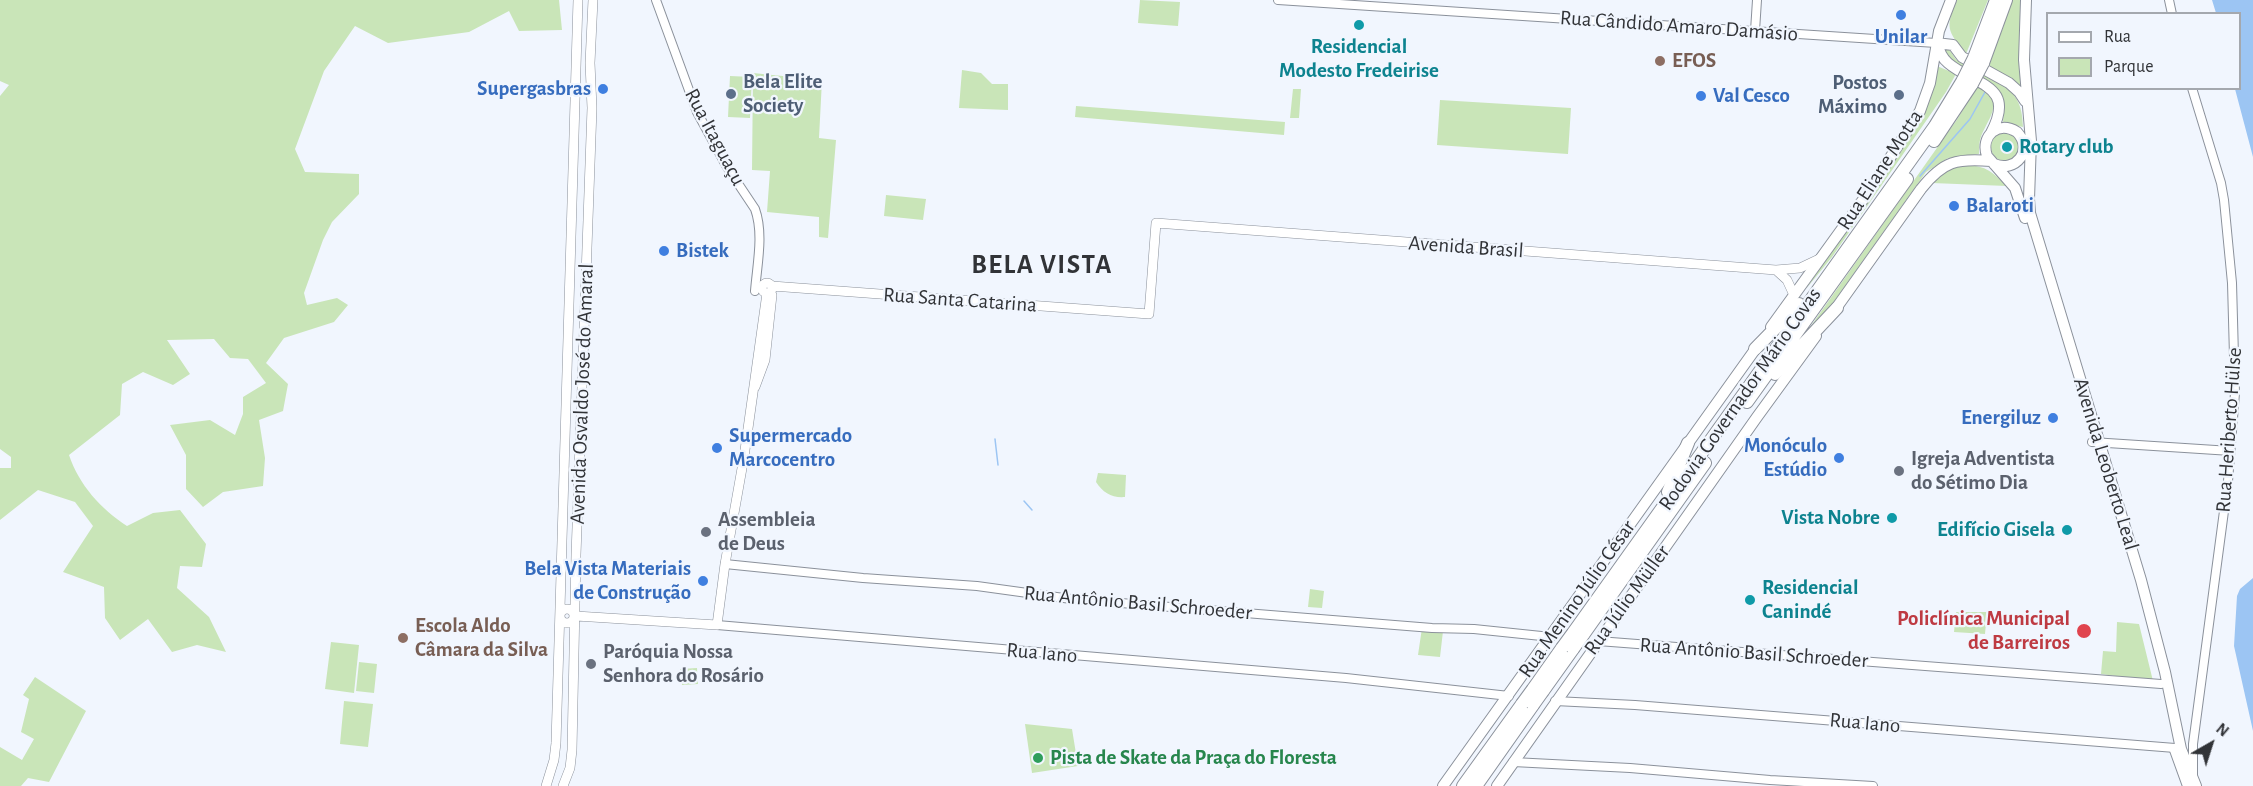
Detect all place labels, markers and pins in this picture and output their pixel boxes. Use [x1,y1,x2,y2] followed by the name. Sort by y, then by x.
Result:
[1894,8,1908,22] marker: Unilar
[1352,18,1366,32] marker: Residencial Modesto Fredeirise
[1875,24,1927,50] place label: Unilar
[1279,34,1439,84] place label: Residencial Modesto Fredeirise
[1672,48,1716,74] place label: EFOS
[1653,54,1667,68] marker: EFOS
[743,69,822,119] place label: Bela Elite Society
[1818,70,1887,120] place label: Postos Máximo
[477,76,591,102] place label: Supergasbras
[596,82,610,96] marker: Supergasbras
[1713,83,1790,109] place label: Val Cesco
[724,87,738,101] marker: Bela Elite Society
[1892,88,1906,102] marker: Postos Máximo
[1694,89,1708,103] marker: Val Cesco
[2019,134,2114,160] place label: Rotary club
[2000,140,2014,154] marker: Rotary club
[1966,193,2034,219] place label: Balaroti
[1947,199,1961,213] marker: Balaroti
[676,238,729,264] place label: Bistek
[657,244,671,258] marker: Bistek
[1961,405,2041,431] place label: Energiluz
[2046,411,2060,425] marker: Energiluz
[729,423,852,473] place label: Supermercado Marcocentro
[1744,433,1827,483] place label: Monóculo Estúdio
[710,441,724,455] marker: Supermercado Marcocentro
[1911,446,2055,496] place label: Igreja Adventista do Sétimo Dia
[1832,451,1846,465] marker: Monóculo Estúdio
[1892,464,1906,478] marker: Igreja Adventista do Sétimo Dia
[1781,505,1880,531] place label: Vista Nobre
[718,507,816,557] place label: Assembleia de Deus
[1885,511,1899,525] marker: Vista Nobre
[1937,517,2055,543] place label: Edifício Gisela
[2060,523,2074,537] marker: Edifício Gisela
[699,525,713,539] marker: Assembleia de Deus
[524,556,691,606] place label: Bela Vista Materiais de Construção
[696,574,710,588] marker: Bela Vista Materiais de Construção
[1762,575,1858,625] place label: Residencial Canindé
[1743,593,1757,607] marker: Residencial Canindé
[1897,606,2070,656] place label: Policlínica Municipal de Barreiros
[415,613,548,663] place label: Escola Aldo Câmara da Silva
[2075,622,2093,640] marker: Policlínica Municipal de Barreiros
[396,631,410,645] marker: Escola Aldo Câmara da Silva
[603,639,764,689] place label: Paróquia Nossa Senhora do Rosário
[584,657,598,671] marker: Paróquia Nossa Senhora do Rosário
[1050,745,1337,771] place label: Pista de Skate da Praça do Floresta
[1031,751,1045,765] marker: Pista de Skate da Praça do Floresta

